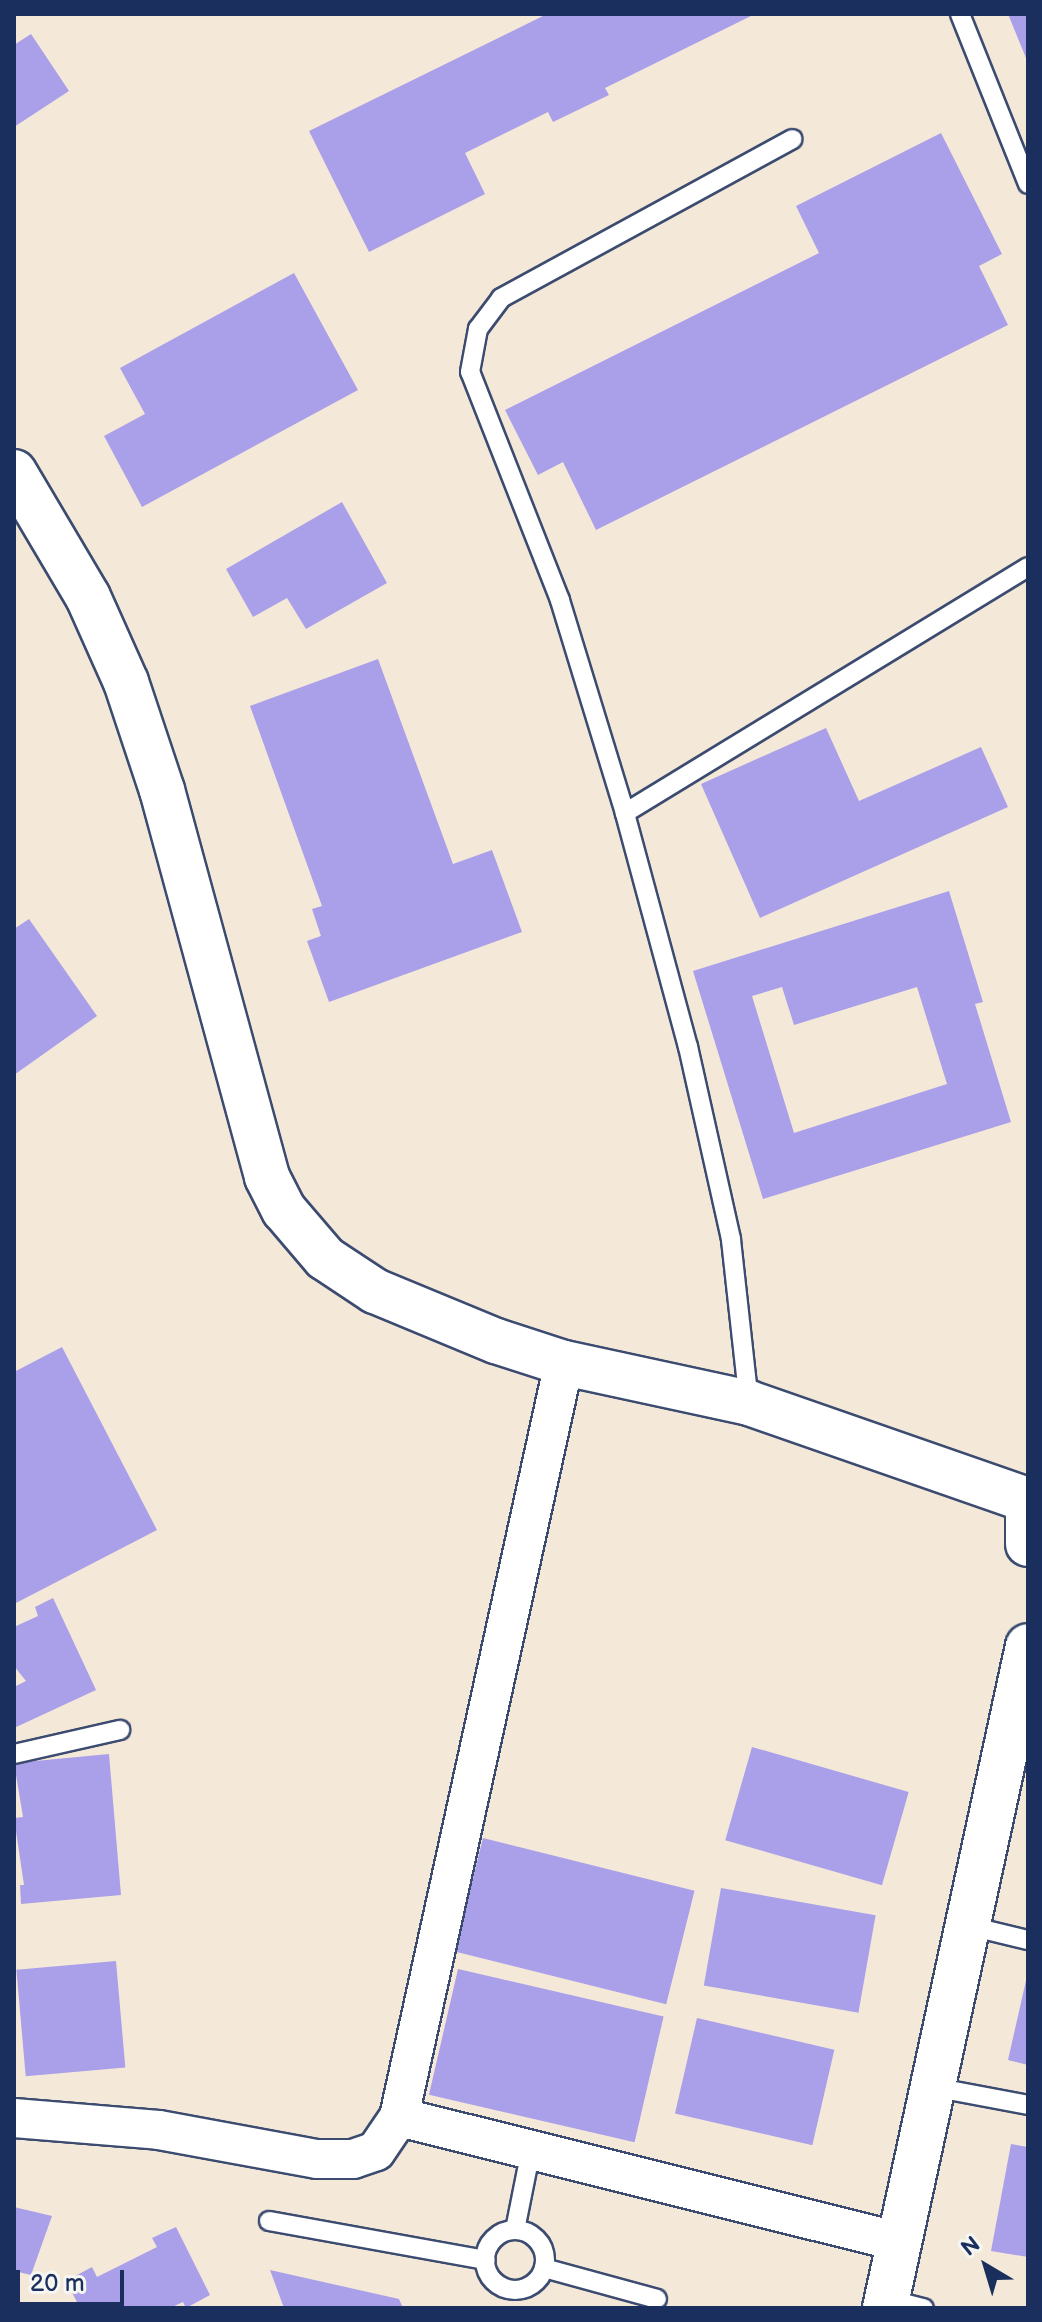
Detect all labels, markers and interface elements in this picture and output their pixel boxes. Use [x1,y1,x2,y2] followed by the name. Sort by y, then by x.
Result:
[946,2226,1026,2306] north arrow
[956,2231,986,2262] text: N
[20,2254,128,2304] scale bar
[30,2269,85,2298] text: 20 m

